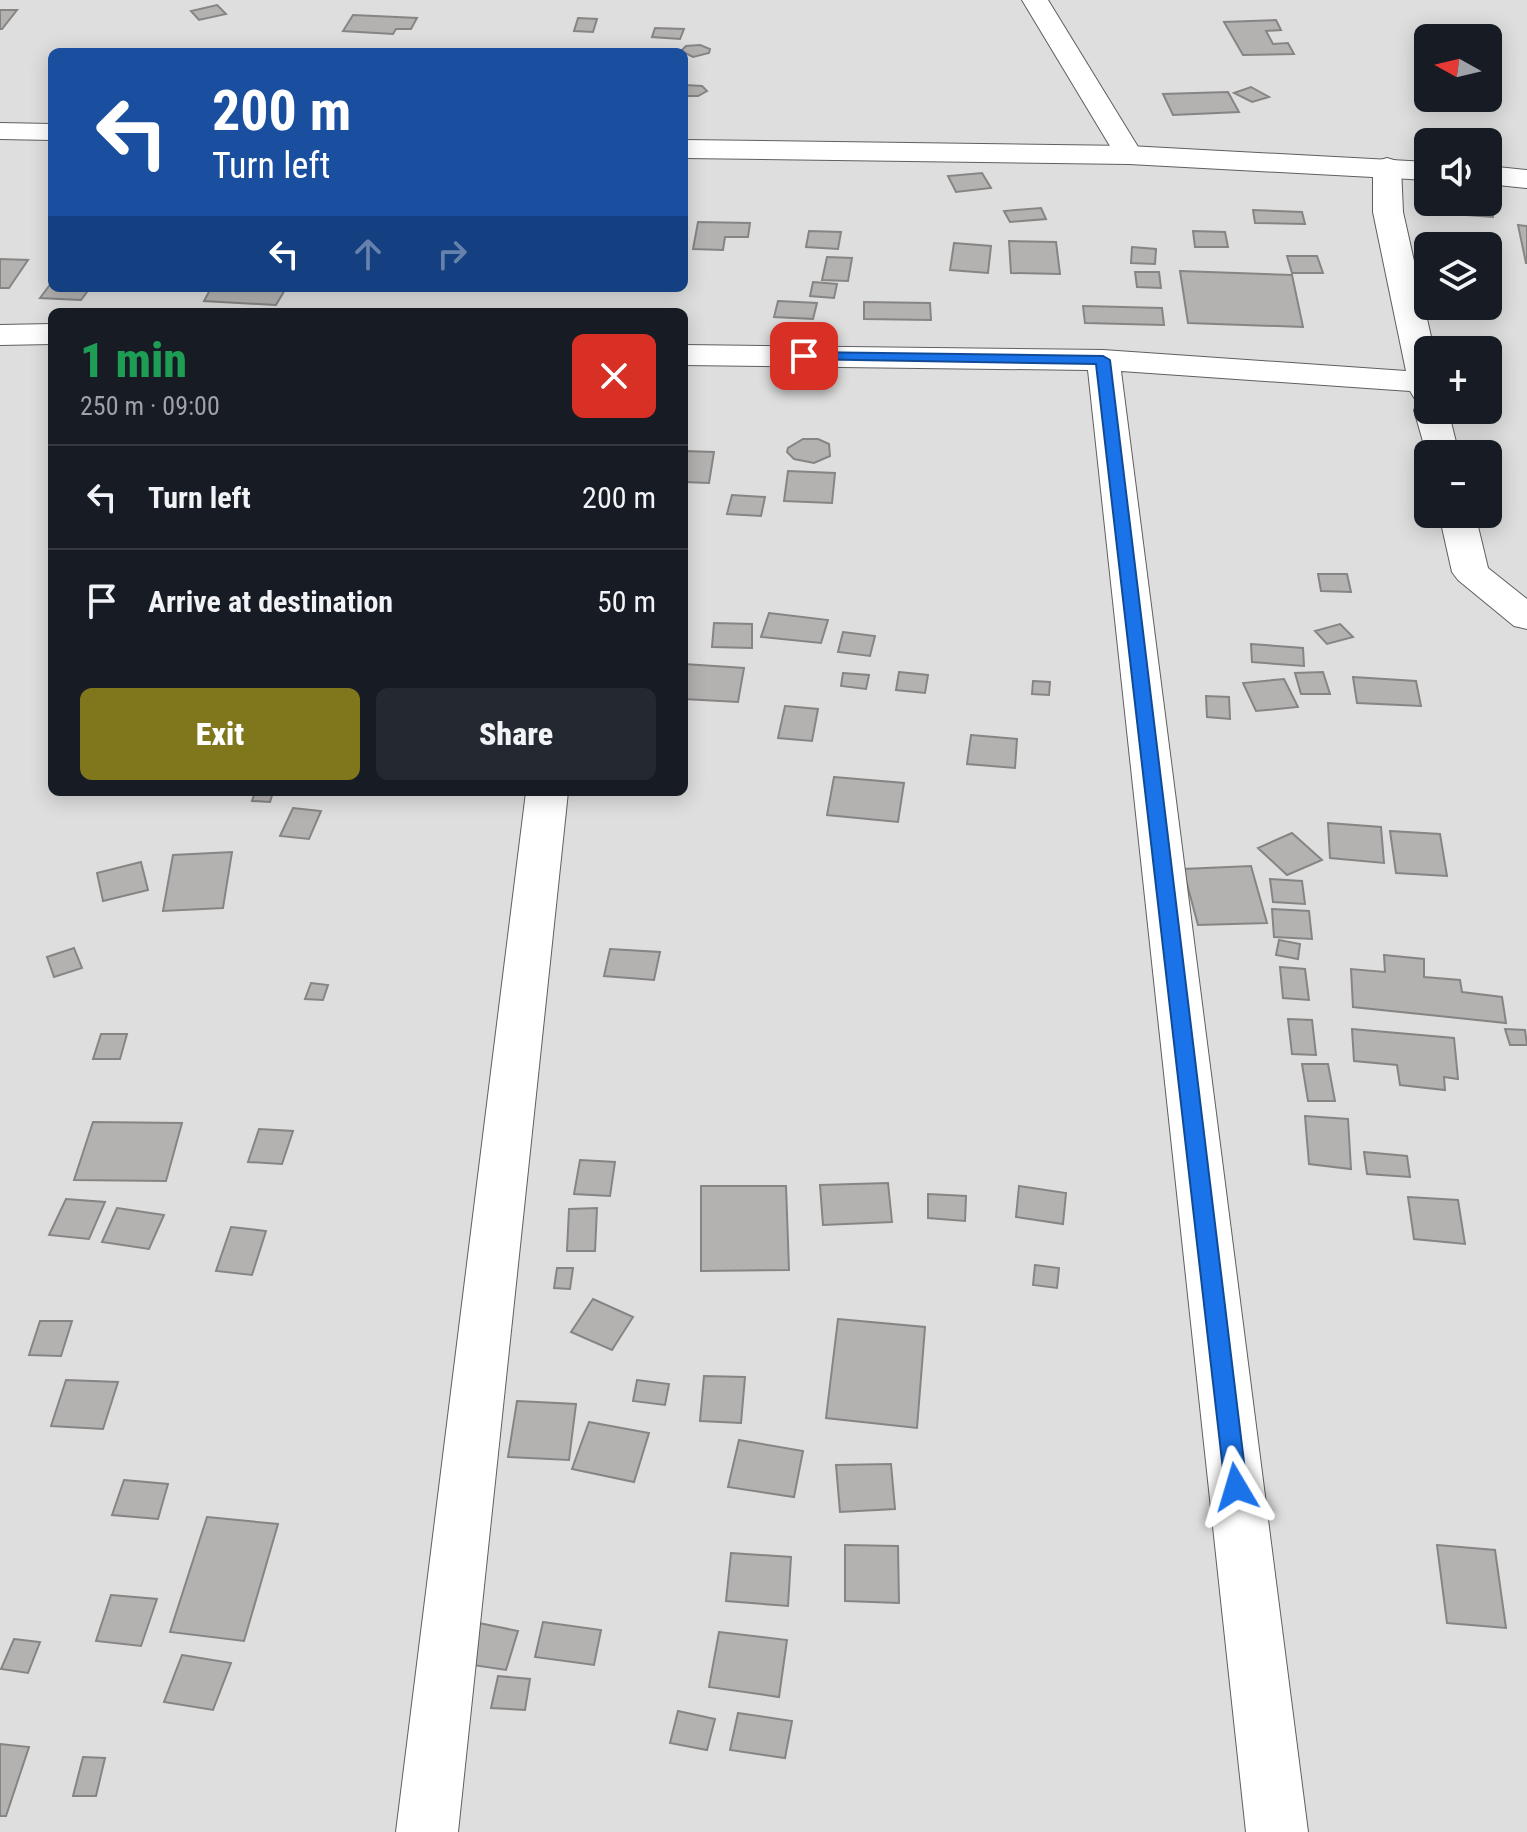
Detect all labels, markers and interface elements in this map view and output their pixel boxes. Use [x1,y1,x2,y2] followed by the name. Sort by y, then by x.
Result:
[1414,24,1502,112] north arrow
[1414,24,1502,528] map controls
[212,78,351,144] text: 200 m
[80,80,184,184] icon: left
[1414,128,1502,216] button: sound
[212,145,330,187] text: Turn left
[262,232,306,276] icon: left
[346,232,390,276] icon: ahead
[430,232,474,276] icon: right
[1414,232,1502,320] button: layers
[770,322,838,390] pin
[80,332,187,389] text: 1 min
[572,334,656,418] button: close
[782,334,826,378] icon: arrive
[1414,336,1502,424] button: +
[80,391,220,421] text: 250 m · 09:00
[1414,440,1502,528] button: −
[80,475,124,519] icon: left
[148,480,251,515] text: Turn left
[582,480,656,515] text: 200 m
[80,579,124,623] icon: arrive
[148,584,393,619] text: Arrive at destination
[597,584,656,619] text: 50 m
[80,688,360,780] button: Exit
[376,688,656,780] button: Share
[1194,1445,1278,1529] position arrow

